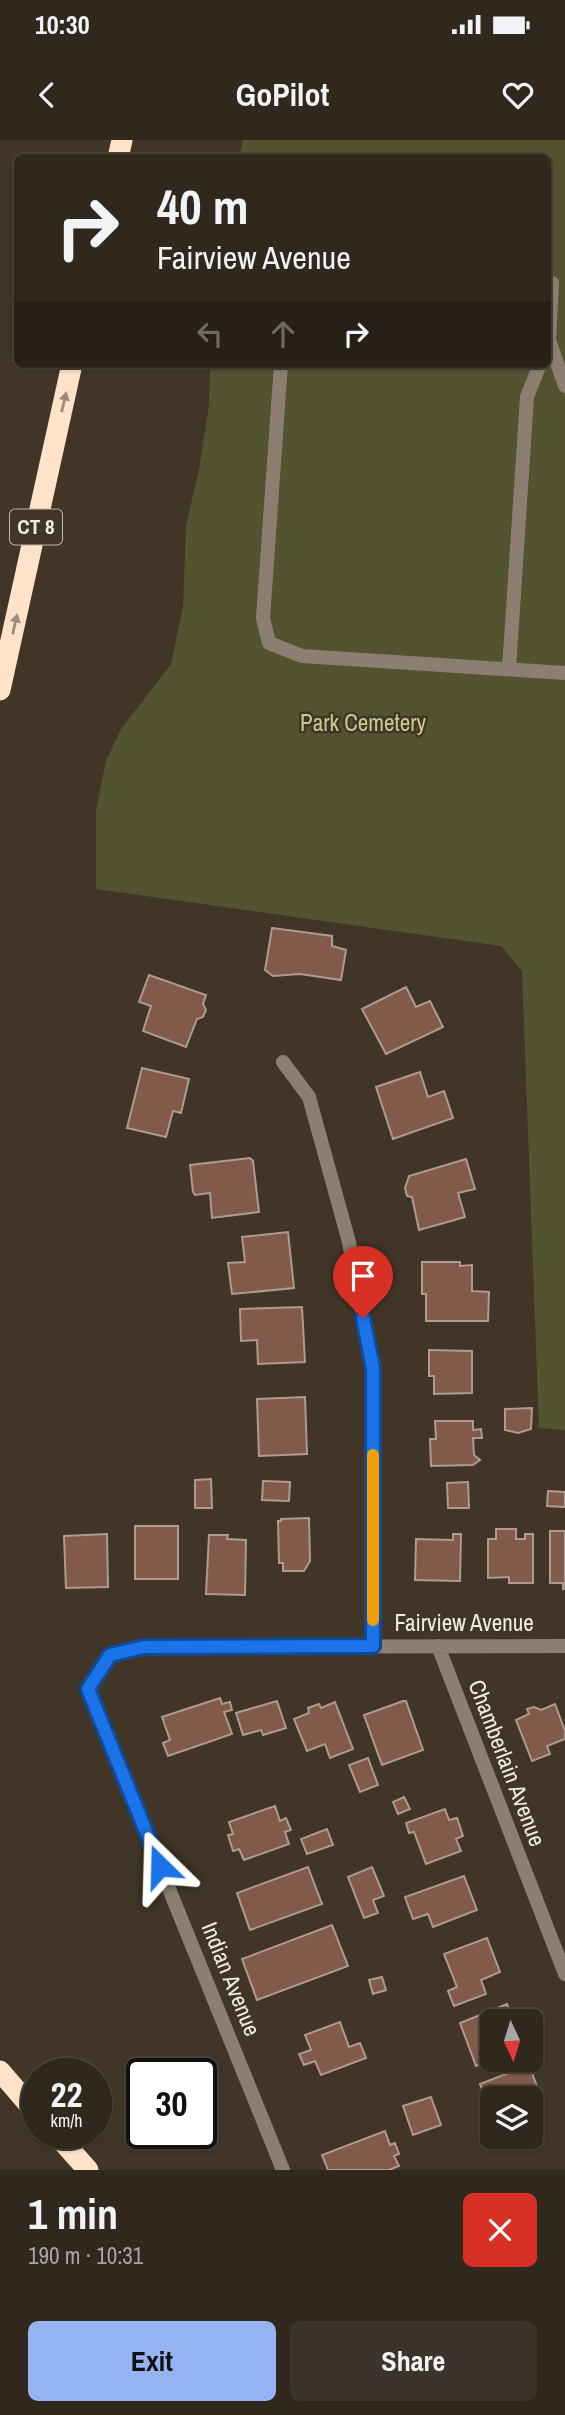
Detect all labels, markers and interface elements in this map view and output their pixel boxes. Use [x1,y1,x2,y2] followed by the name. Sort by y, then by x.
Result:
[35,7,90,42] text: 10:30
[236,73,329,116] text: GoPilot
[28,76,66,114] icon: back
[499,76,537,114] icon: heart
[157,173,249,239] text: 40 m
[42,182,133,273] icon: right
[157,236,351,279] text: Fairview Avenue
[191,315,229,353] icon: left
[264,315,302,353] icon: ahead
[337,315,375,353] icon: right
[59,391,70,413] one-way arrow
[10,510,62,544] road number: CT 8
[9,613,20,635] one-way arrow
[300,707,426,738] park label: Park Cemetery
[333,1246,393,1318] pin
[344,1257,382,1295] icon: arrive
[394,1607,534,1638] street label: Fairview Avenue
[461,1675,553,1850] street label: Chamberlain Avenue
[123,1829,197,1903] position arrow
[195,1917,268,2040] street label: Indian Avenue
[480,2009,542,2072] north arrow
[480,2009,543,2149] map controls
[126,2058,217,2149] speed limit sign: 30
[51,2071,82,2118] text: 22
[480,2086,543,2149] button: layers
[51,2108,83,2133] text: km/h
[28,2186,118,2242] text: 1 min
[463,2193,537,2267] button: close
[28,2240,143,2271] text: 190 m · 10:31
[28,2321,276,2401] button: Exit
[290,2321,537,2401] button: Share

